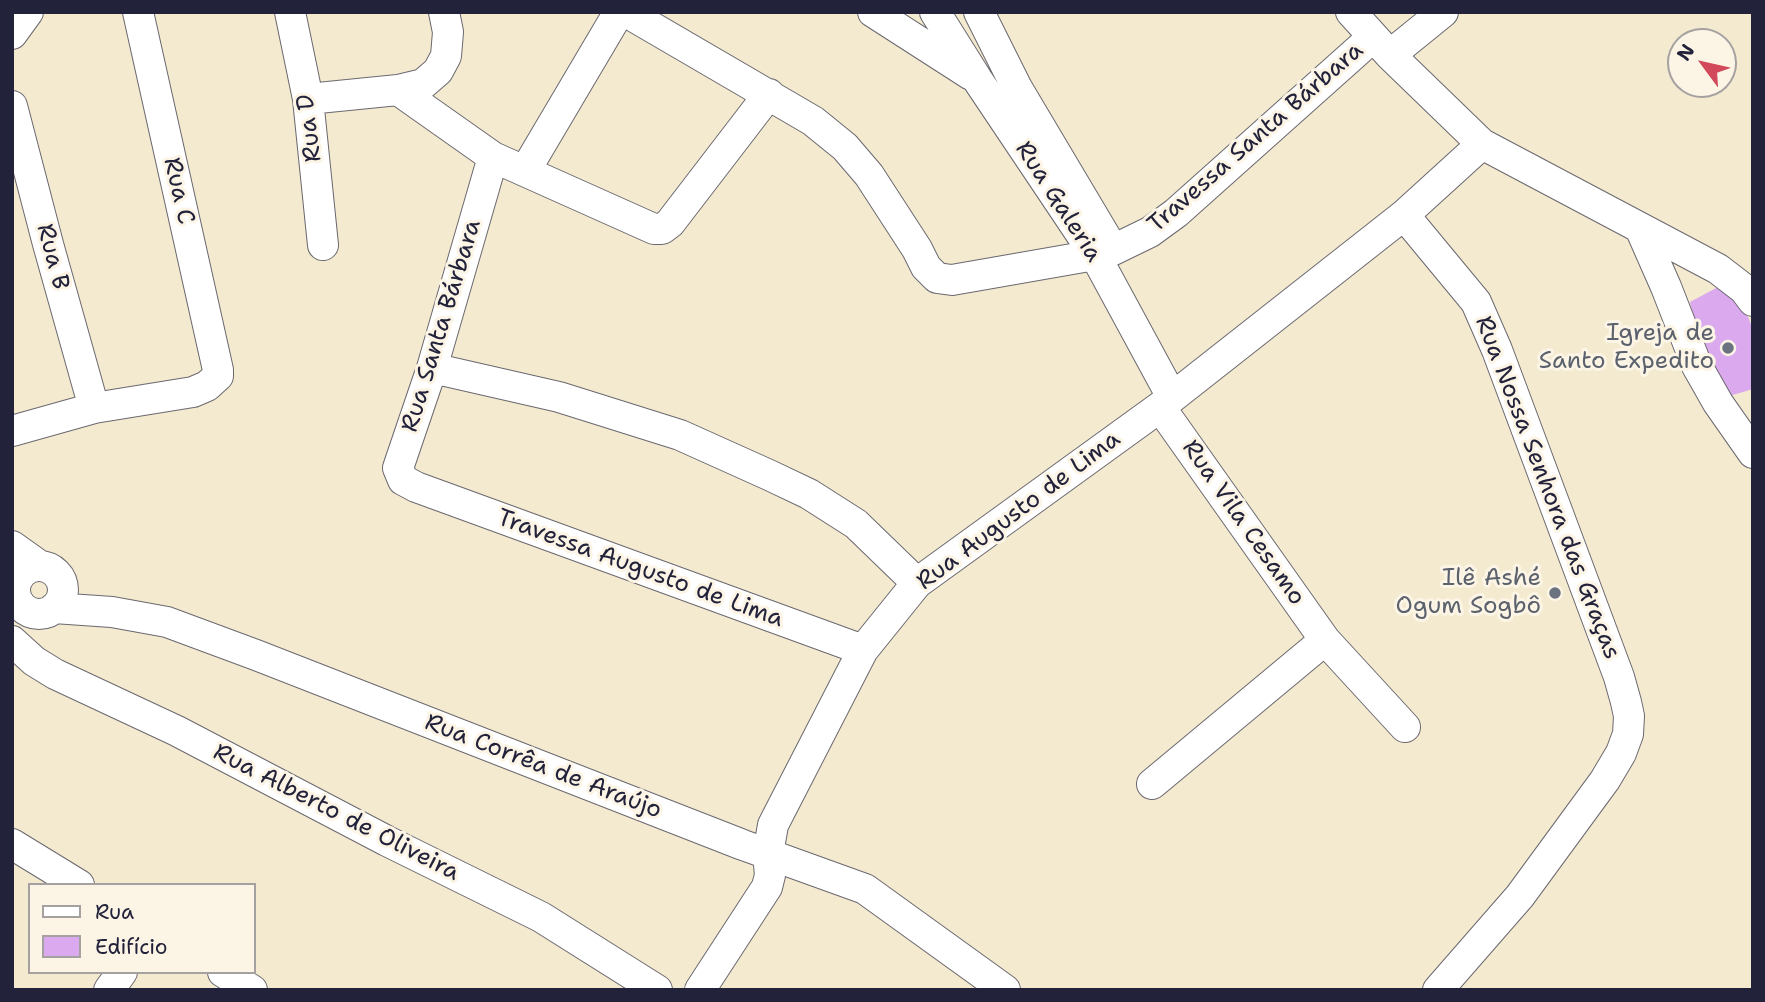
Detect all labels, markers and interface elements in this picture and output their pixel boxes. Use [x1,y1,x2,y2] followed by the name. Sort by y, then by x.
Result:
[1667,28,1737,98] north arrow
[1142,37,1370,239] street label: Travessa Santa Bárbara
[1671,39,1700,66] text: N
[292,92,328,164] street label: Rua D
[1008,136,1108,268] street label: Rua Galeria
[156,155,200,227] street label: Rua C
[396,216,488,436] street label: Rua Santa Bárbara
[29,221,75,293] street label: Rua B
[1468,312,1626,664] street label: Rua Nossa Senhora das Graças
[1539,320,1714,376] place label: Igreja de Santo Expedito
[1720,340,1736,356] marker: Igreja de Santo Expedito
[912,425,1126,597] street label: Rua Augusto de Lima
[1175,435,1311,611] street label: Rua Vila Cesamo
[493,504,787,634] street label: Travessa Augusto de Lima
[1396,565,1541,621] place label: Ilê Ashé Ogum Sogbô
[1547,585,1563,601] marker: Ilê Ashé Ogum Sogbô
[421,709,665,825] street label: Rua Corrêa de Araújo
[208,738,464,888] street label: Rua Alberto de Oliveira
[28,883,256,974] legend
[95,898,134,926] text: Rua
[95,933,167,961] text: Edifício

